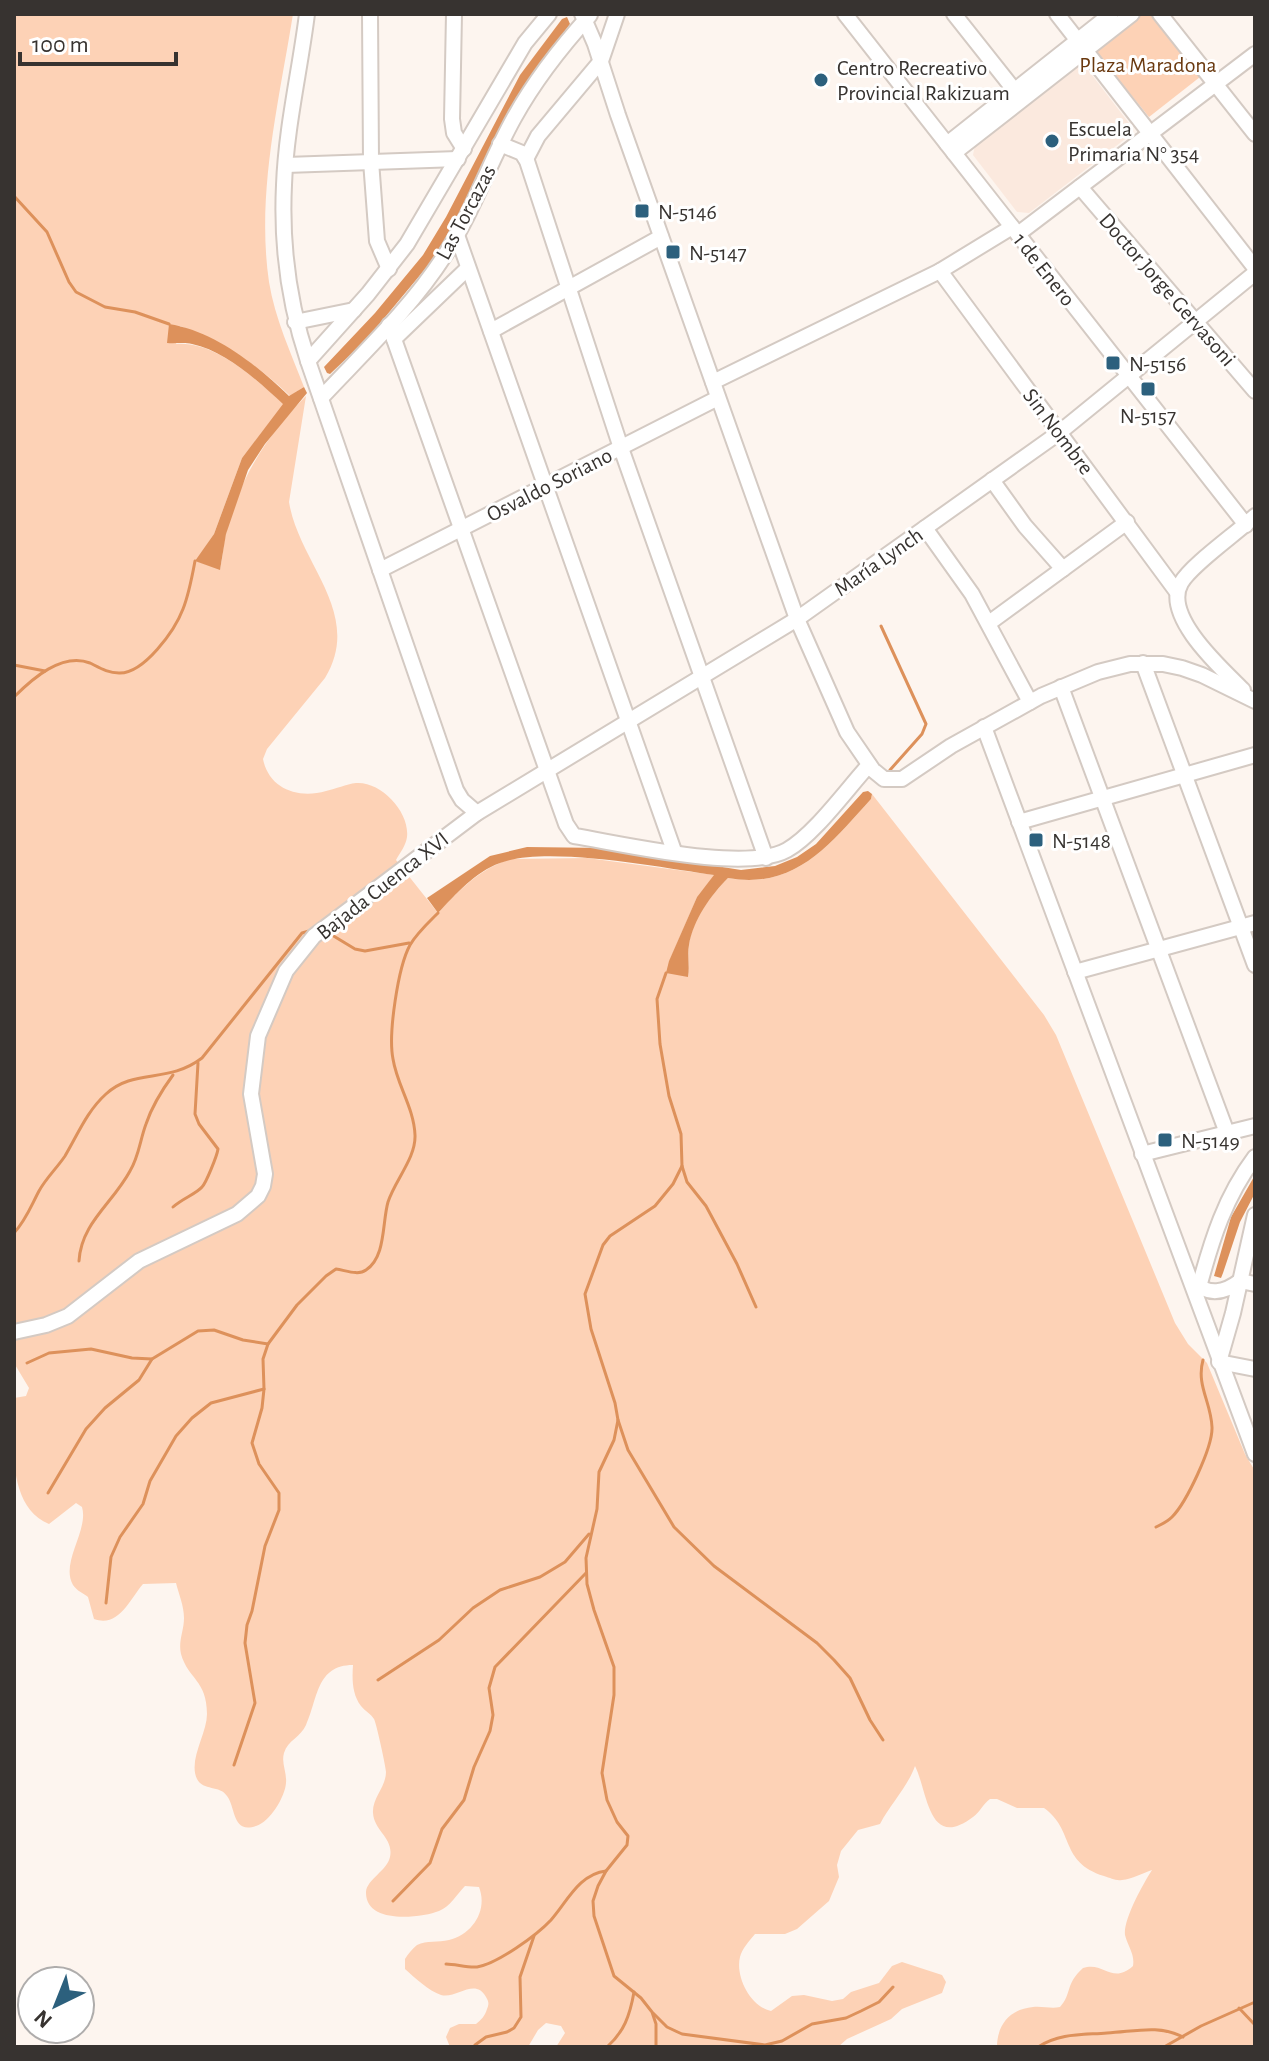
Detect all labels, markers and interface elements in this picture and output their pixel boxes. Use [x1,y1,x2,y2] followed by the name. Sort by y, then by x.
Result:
[20,16,176,66] scale bar
[32,33,89,57] text: 100 m
[1079,54,1217,76] park label: Plaza Maradona
[837,57,1010,104] place label: Centro Recreativo Provincial Rakizuam
[812,71,830,89] marker: Centro Recreativo Provincial Rakizuam
[1068,118,1199,165] place label: Escuela Primaria N° 354
[1043,132,1061,150] marker: Escuela Primaria N° 354
[432,161,500,263] street label: Las Torcazas
[658,201,717,223] place label: N-5146
[633,202,651,220] marker: N-5146
[1095,209,1239,370] street label: Doctor Jorge Gervasoni
[1009,229,1079,310] street label: 1 de Enero
[689,242,747,264] place label: N-5147
[664,243,682,261] marker: N-5147
[1129,353,1186,375] place label: N-5156
[1104,354,1122,372] marker: N-5156
[1139,380,1157,398] marker: N-5157
[1019,384,1098,479] street label: Sin Nombre
[1120,405,1176,427] place label: N-5157
[483,444,616,526] street label: Osvaldo Soriano
[830,523,927,600] street label: María Lynch
[313,828,453,944] street label: Bajada Cuenca XVI
[1052,830,1111,852] place label: N-5148
[1027,831,1045,849] marker: N-5148
[1181,1130,1240,1152] place label: N-5149
[1156,1131,1174,1149] marker: N-5149
[16,1965,96,2045] north arrow
[30,2006,56,2032] text: N

